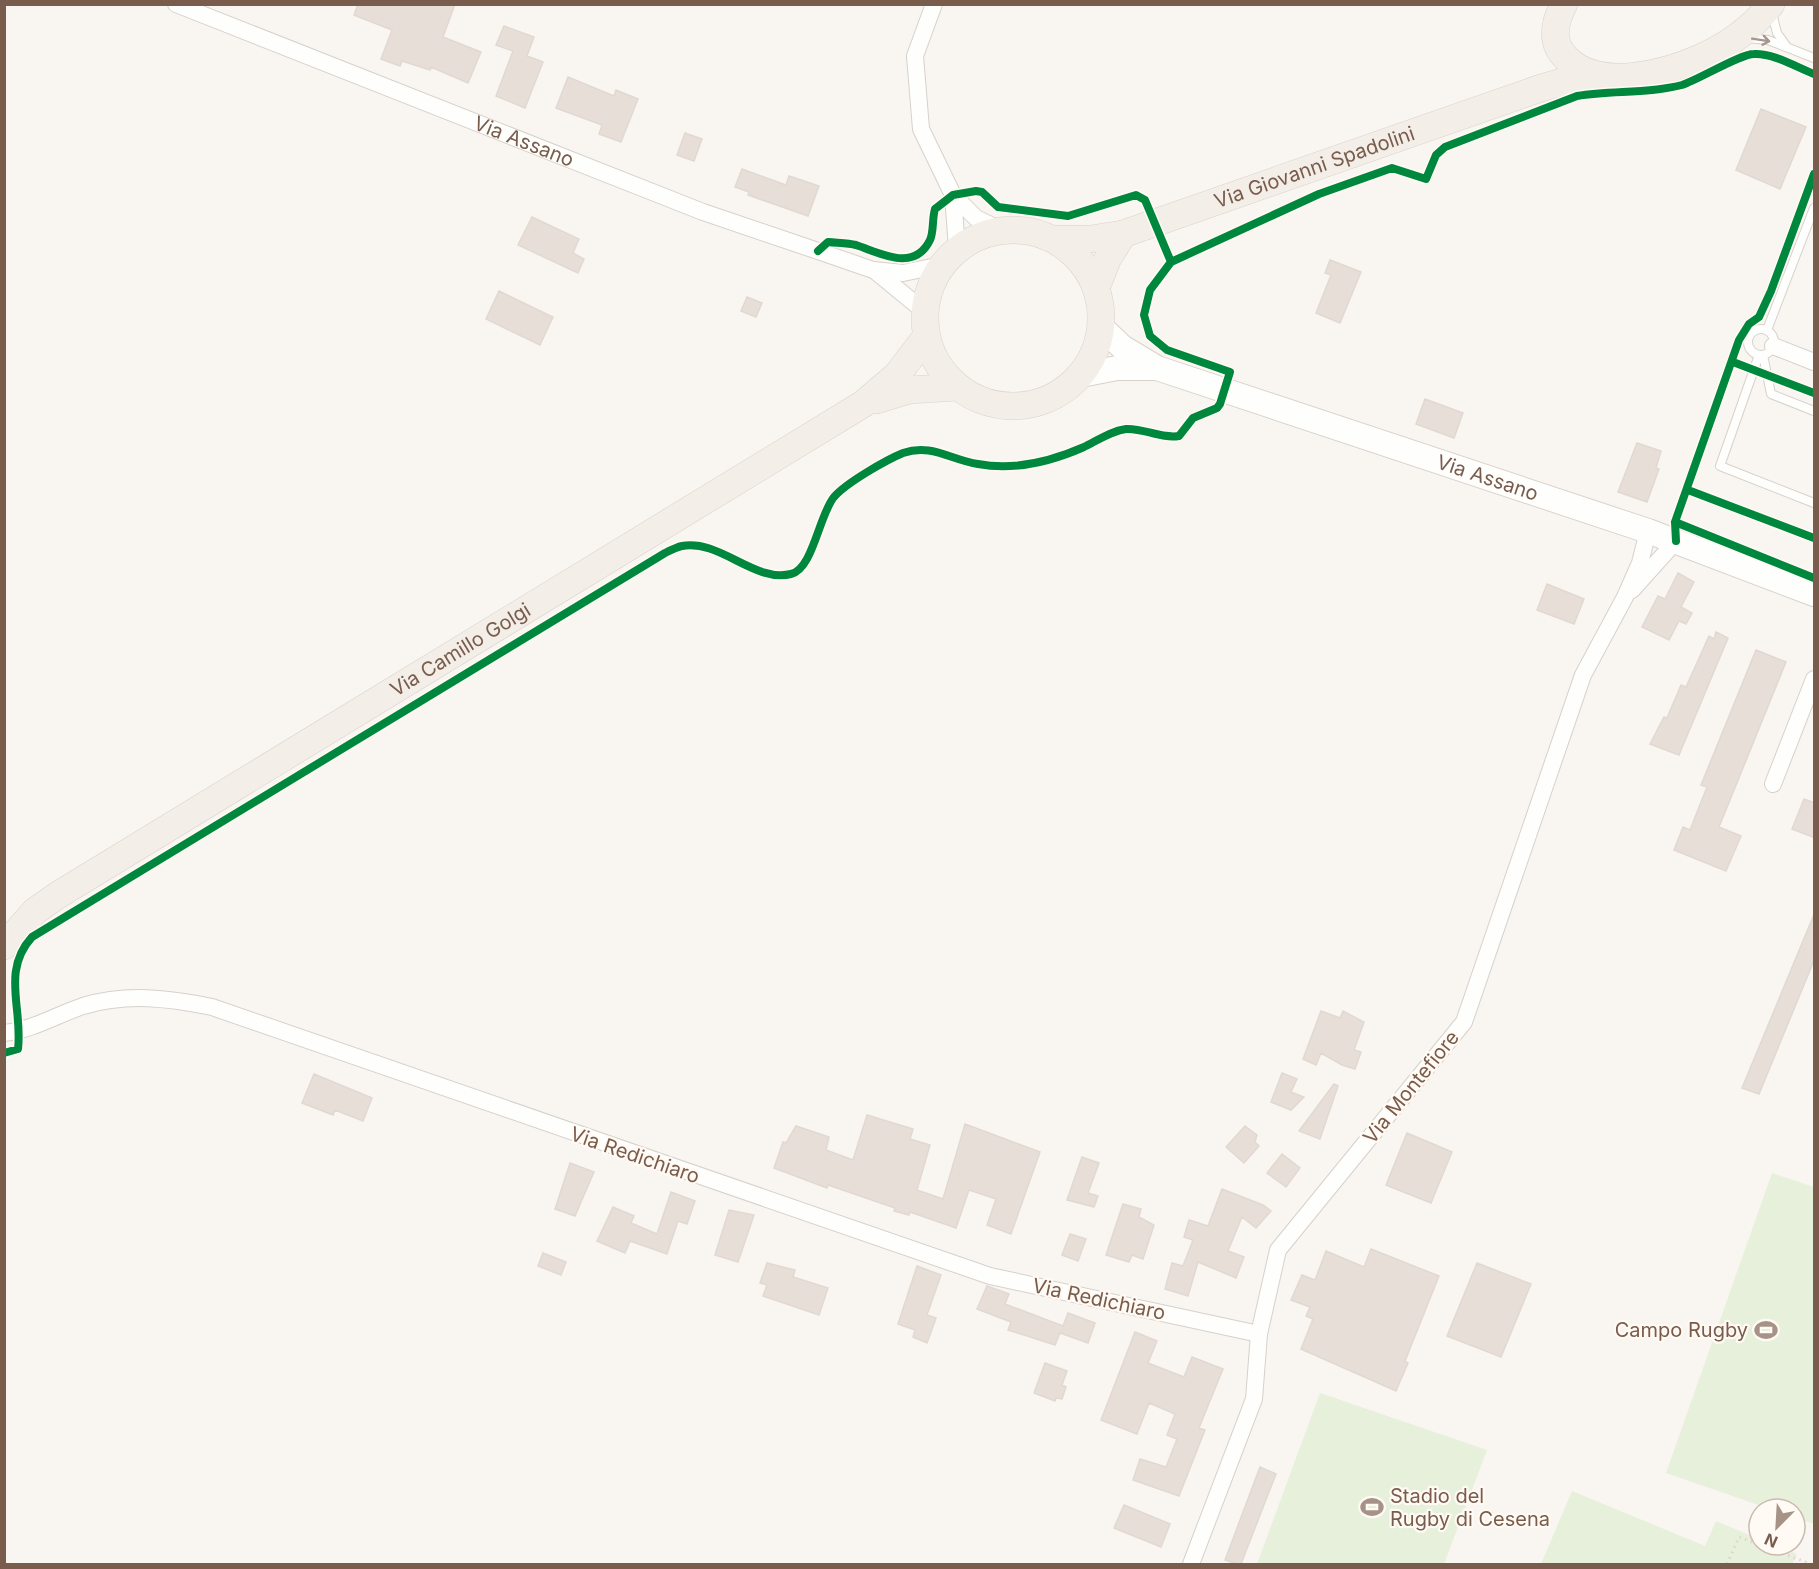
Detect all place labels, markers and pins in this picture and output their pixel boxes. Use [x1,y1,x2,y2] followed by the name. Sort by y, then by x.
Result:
[1753,1317,1779,1343] sports icon: Campo Rugby
[1615,1318,1748,1342] place label: Campo Rugby
[1390,1484,1550,1531] place label: Stadio del Rugby di Cesena
[1359,1494,1385,1520] sports icon: Stadio del Rugby di Cesena

